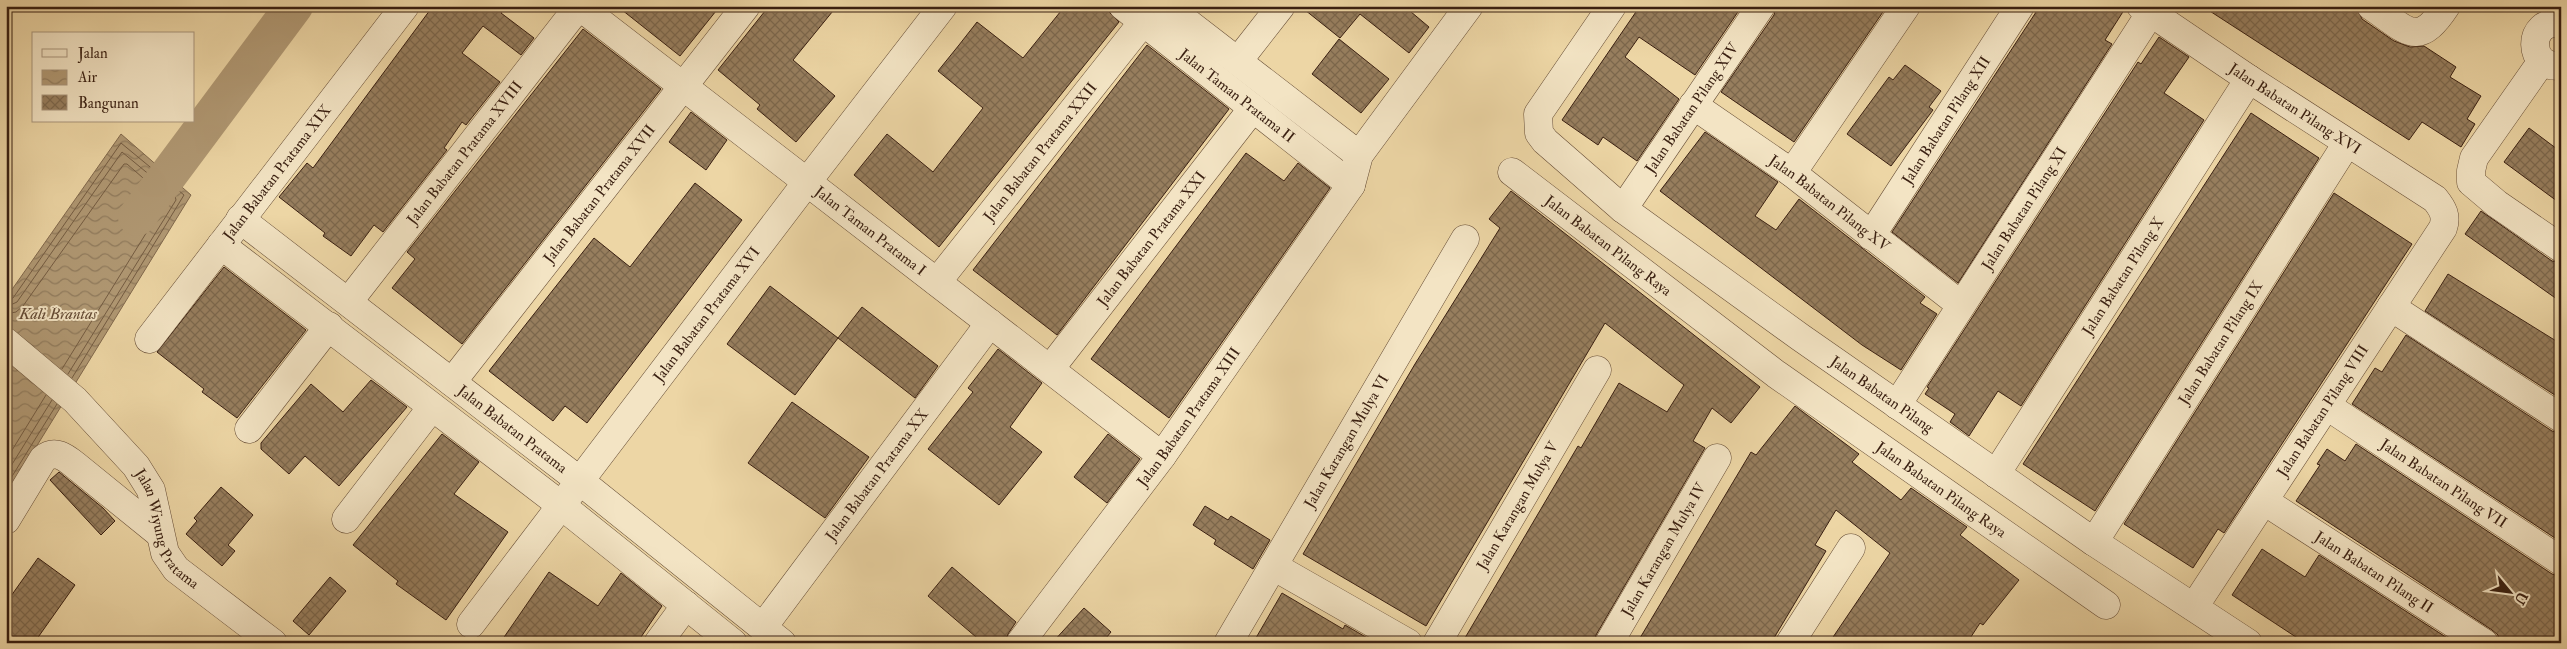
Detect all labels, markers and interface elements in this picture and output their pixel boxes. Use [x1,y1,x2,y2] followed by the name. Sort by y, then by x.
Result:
[32,32,195,122] legend
[1640,38,1743,178] street label: Jalan Babatan Pilang XIV
[77,44,108,64] text: Jalan
[1174,44,1299,147] street label: Jalan Taman Pratama II
[1897,52,1995,189] street label: Jalan Babatan Pilang XII
[2224,58,2365,158] street label: Jalan Babatan Pilang XVI
[77,68,98,87] text: Air
[402,77,527,230] street label: Jalan Babatan Pratama XVIII
[979,78,1101,227] street label: Jalan Babatan Pratama XXII
[78,94,139,113] text: Bangunan
[218,101,335,246] street label: Jalan Babatan Pratama XIX
[538,120,659,268] street label: Jalan Babatan Pratama XVII
[1977,143,2071,275] street label: Jalan Babatan Pilang XI
[1764,150,1895,256] street label: Jalan Babatan Pilang XV
[1092,167,1210,312] street label: Jalan Babatan Pratama XXI
[809,181,930,280] street label: Jalan Taman Pratama I
[1539,190,1676,301] street label: Jalan Babatan Pilang Raya
[2077,213,2168,340] street label: Jalan Babatan Pilang X
[648,243,764,387] street label: Jalan Babatan Pratama XVI
[2174,277,2267,410] street label: Jalan Babatan Pilang IX
[18,304,98,324] water label: Kali Brantas
[2273,341,2374,482] street label: Jalan Babatan Pilang VIII
[1132,344,1244,492] street label: Jalan Babatan Pratama XIII
[1825,351,1938,437] street label: Jalan Babatan Pilang
[1299,371,1393,513] street label: Jalan Karangan Mulya VI
[452,380,572,478] street label: Jalan Babatan Pratama
[821,405,932,546] street label: Jalan Babatan Pratama XX
[2375,434,2511,532] street label: Jalan Babatan Pilang VII
[1472,437,1563,575] street label: Jalan Karangan Mulya V
[1871,437,2011,542] street label: Jalan Babatan Pilang Raya
[129,464,204,593] street label: Jalan Wiyung Pratama
[1616,478,1711,621] street label: Jalan Karangan Mulya IV
[2310,526,2437,617] street label: Jalan Babatan Pilang II
[2484,566,2534,616] north arrow
[2511,589,2531,608] text: U

